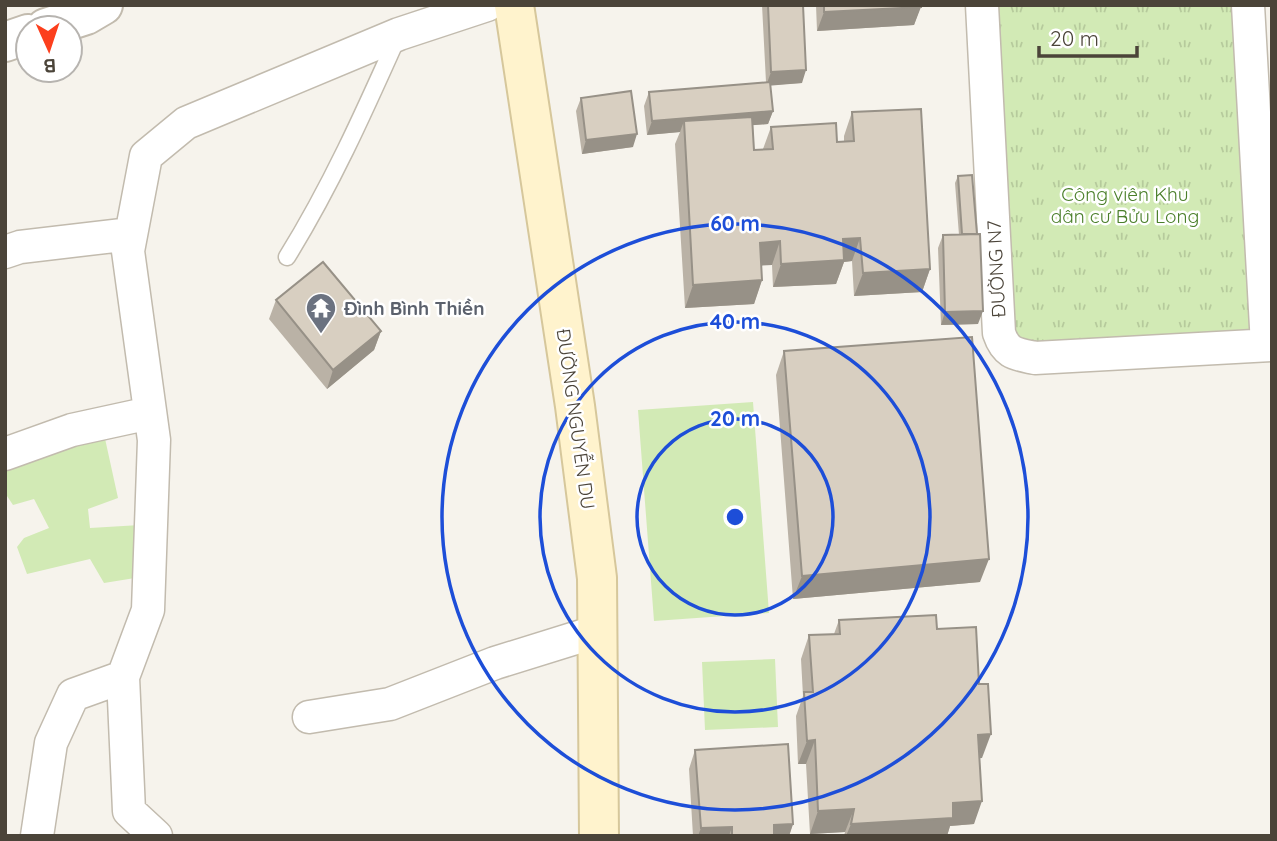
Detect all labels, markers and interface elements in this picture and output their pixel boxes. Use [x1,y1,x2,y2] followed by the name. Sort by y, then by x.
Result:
[14,14,84,84] north arrow
[1039,14,1137,58] scale bar
[1050,25,1099,51] text: 20 m
[43,54,57,78] text: B
[1051,182,1199,228] park label: Công viên Khu dân cư Bửu Long
[710,210,760,236] text: 60 m
[981,219,1011,318] street label: ĐƯỜNG N7
[304,291,338,335] temple icon: Đình Bình Thiền
[343,296,485,320] place label: Đình Bình Thiền
[710,308,760,334] text: 40 m
[551,327,601,511] street label: ĐƯỜNG NGUYỄN DU
[710,405,760,431] text: 20 m
[723,505,747,529] centre of rings

